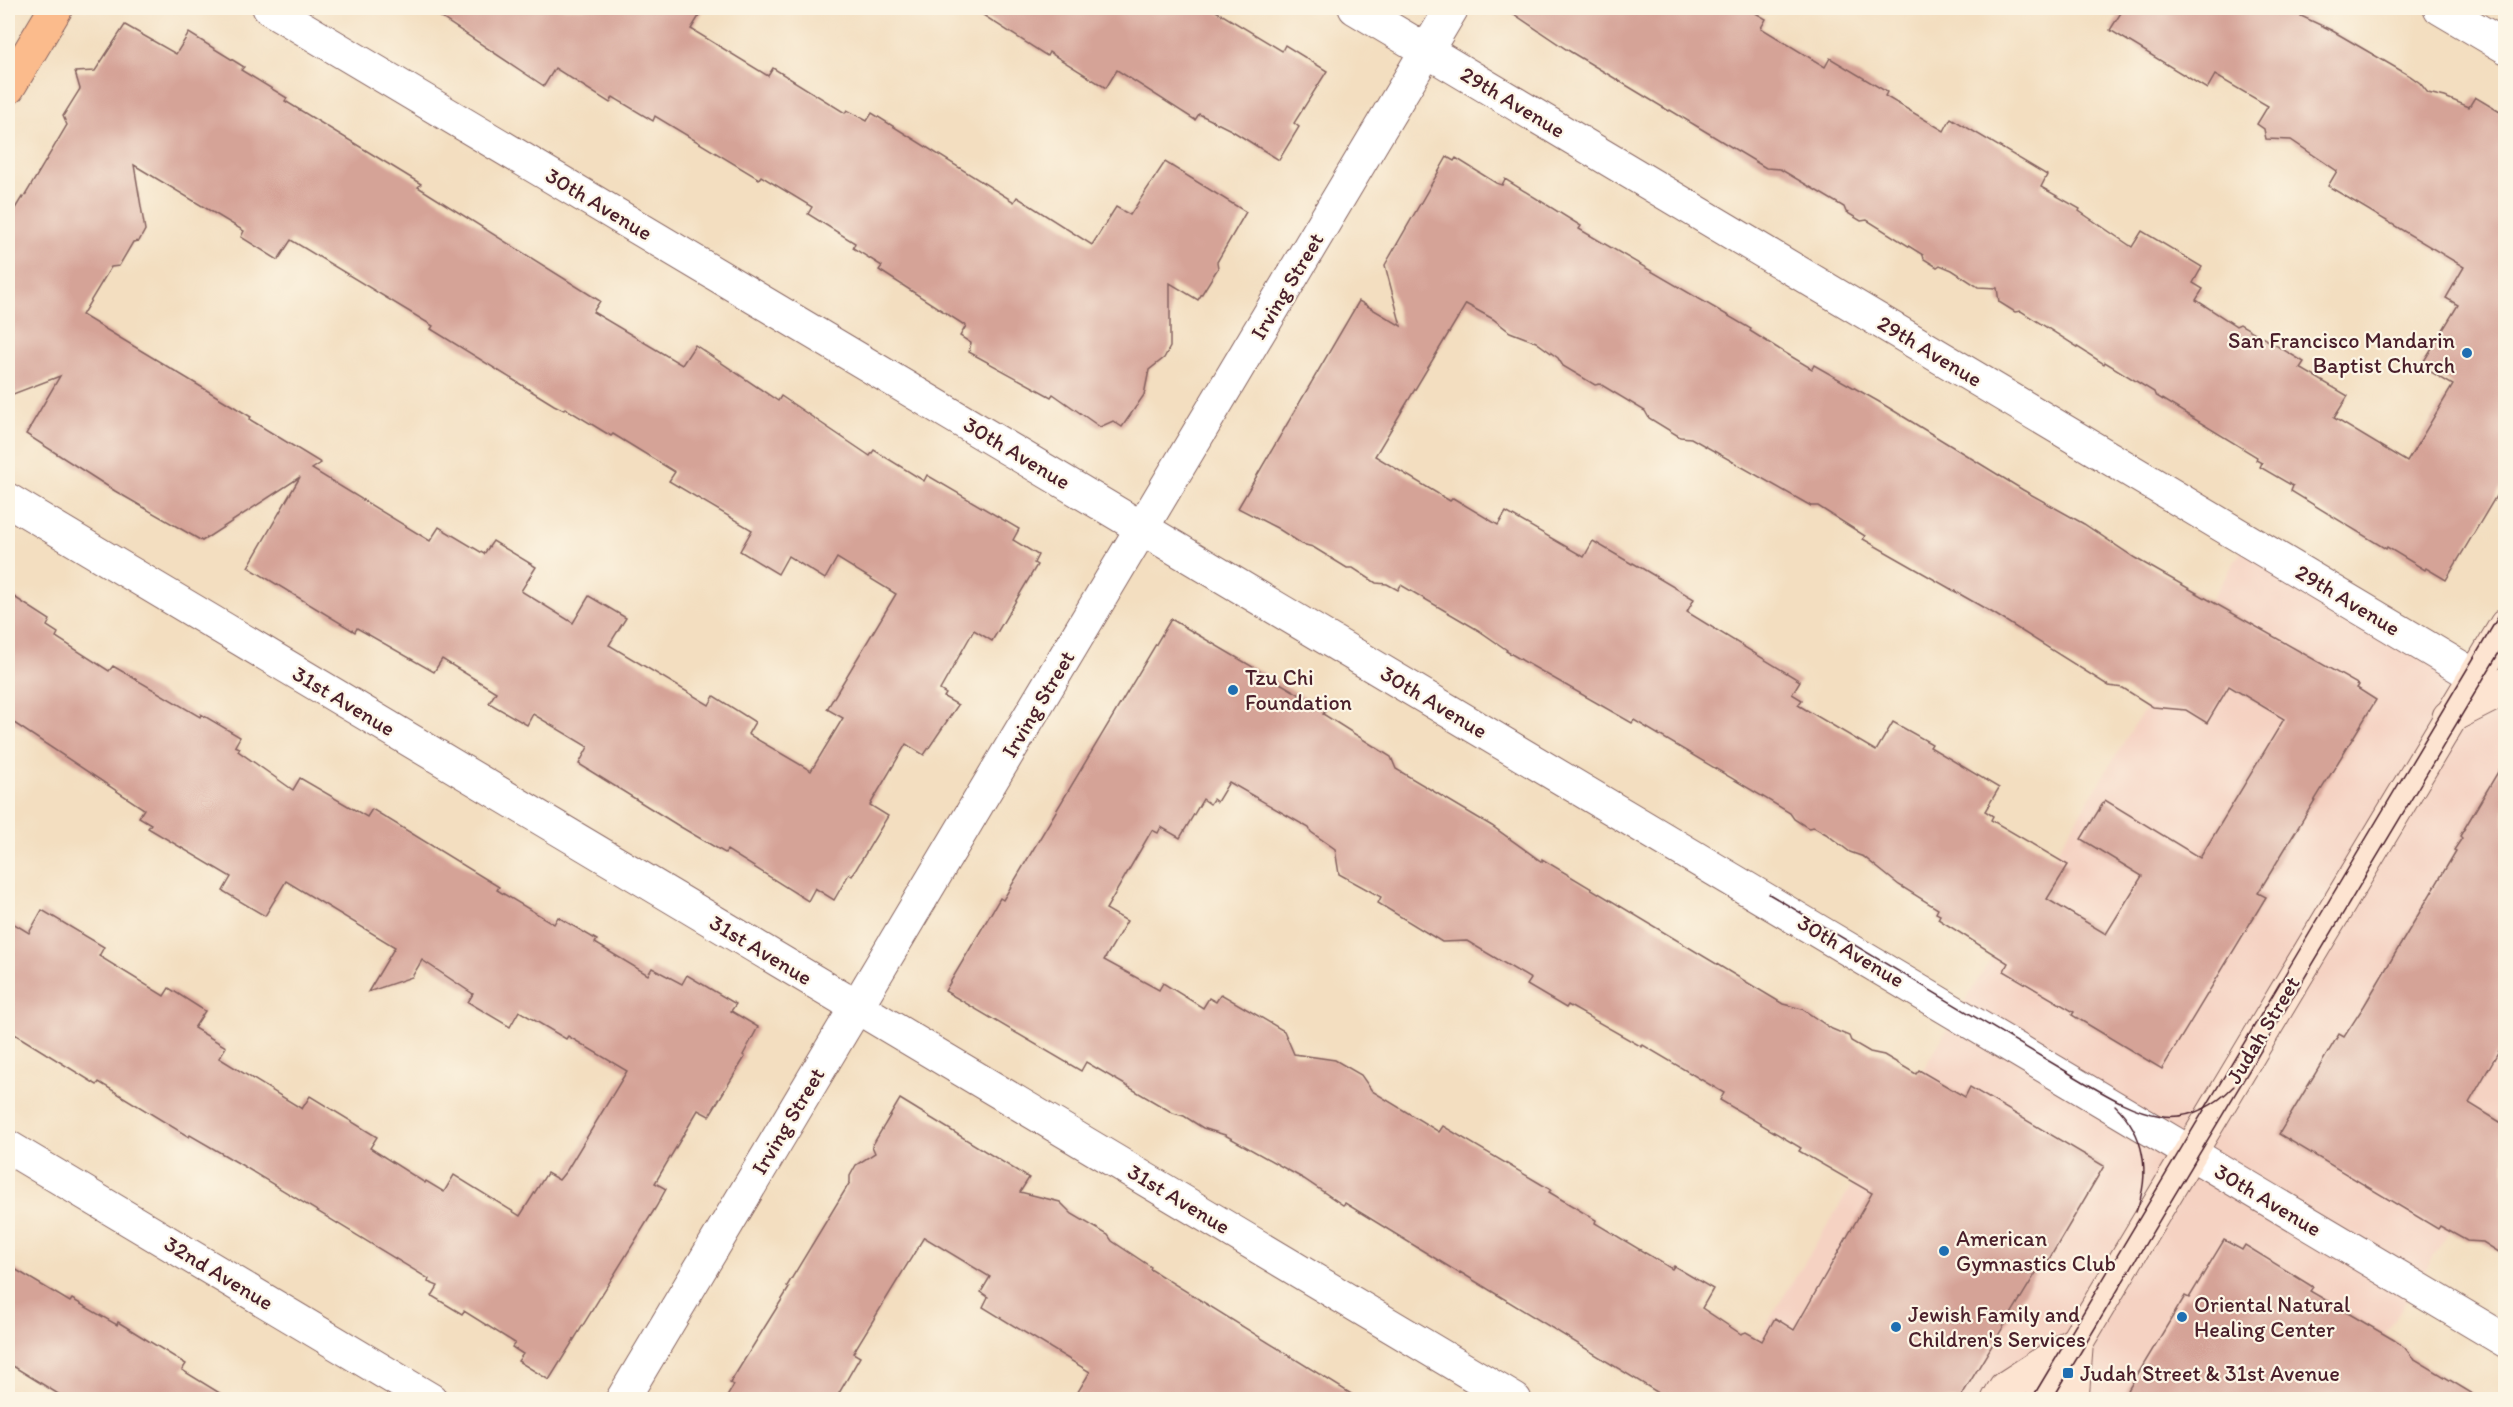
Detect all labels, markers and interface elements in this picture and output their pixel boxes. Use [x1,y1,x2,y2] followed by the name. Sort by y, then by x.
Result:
[1456,60,1570,144] street label: 29th Avenue
[541,162,657,246] street label: 30th Avenue
[1245,228,1329,344] street label: Irving Street
[1873,309,1987,393] street label: 29th Avenue
[2228,327,2456,379] place label: San Francisco Mandarin Baptist Church
[2460,346,2474,360] marker: San Francisco Mandarin Baptist Church
[959,411,1075,495] street label: 30th Avenue
[2291,558,2405,642] street label: 29th Avenue
[996,646,1080,762] street label: Irving Street
[288,660,400,742] street label: 31st Avenue
[1376,660,1492,744] street label: 30th Avenue
[1245,664,1353,716] place label: Tzu Chi Foundation
[1226,683,1240,697] marker: Tzu Chi Foundation
[705,909,817,991] street label: 31st Avenue
[1793,909,1909,993] street label: 30th Avenue
[2220,971,2306,1089] street label: Judah Street
[746,1063,830,1179] street label: Irving Street
[1123,1158,1235,1240] street label: 31st Avenue
[2210,1158,2326,1242] street label: 30th Avenue
[1956,1225,2116,1277] place label: American Gymnastics Club
[160,1230,278,1316] street label: 32nd Avenue
[1937,1244,1951,1258] marker: American Gymnastics Club
[2194,1291,2350,1343] place label: Oriental Natural Healing Center
[1908,1301,2086,1353] place label: Jewish Family and Children's Services
[2175,1310,2189,1324] marker: Oriental Natural Healing Center
[1889,1320,1903,1334] marker: Jewish Family and Children's Services
[2080,1360,2340,1387] place label: Judah Street & 31st Avenue
[2061,1366,2075,1380] marker: Judah Street & 31st Avenue

